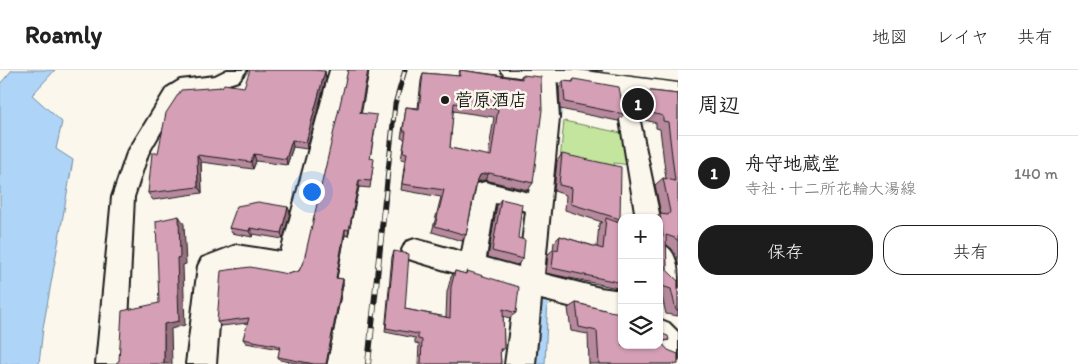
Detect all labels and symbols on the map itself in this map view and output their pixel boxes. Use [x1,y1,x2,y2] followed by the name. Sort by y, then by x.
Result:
[622,85,654,123] pin: 1
[455,89,527,111] place label: 菅原酒店
[439,94,451,106] marker: 菅原酒店
[299,179,325,205] your location

